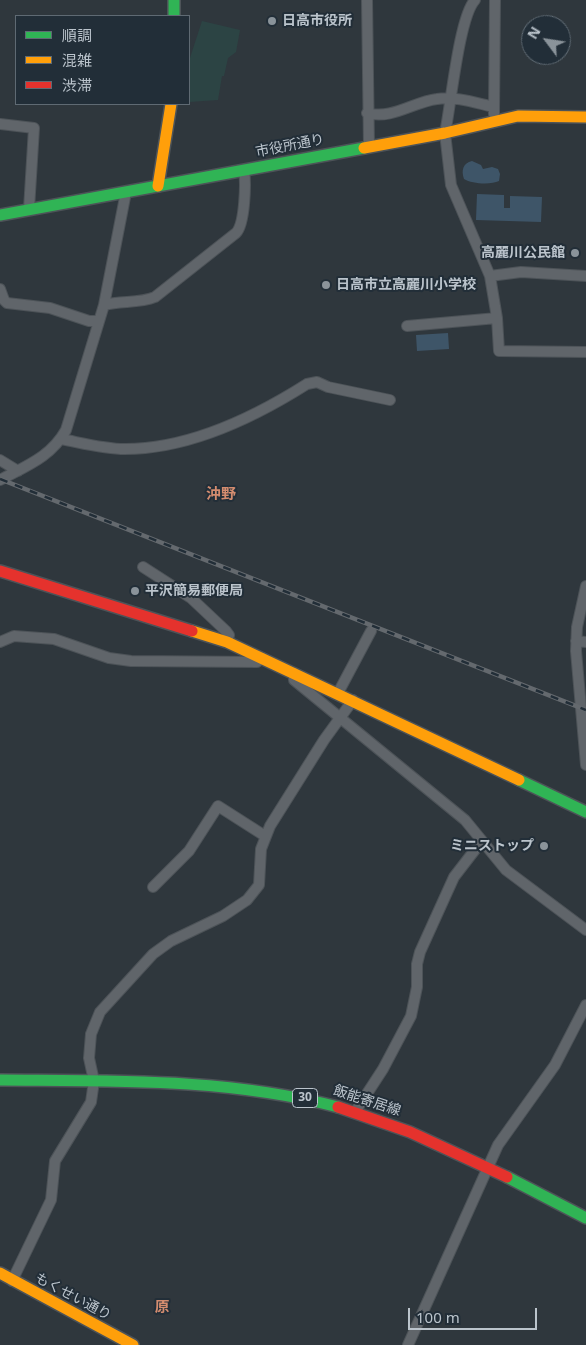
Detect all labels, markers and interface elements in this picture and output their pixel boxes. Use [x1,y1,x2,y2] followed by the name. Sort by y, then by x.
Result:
[282,13,352,29] place label: 日高市役所
[15,15,190,105] legend
[266,15,278,27] marker: 日高市役所
[521,15,571,65] north arrow
[522,23,545,42] text: N
[62,25,92,45] text: 順調
[62,50,92,70] text: 混雑
[62,75,92,95] text: 渋滞
[254,131,326,161] street label: 市役所通り
[481,245,565,261] place label: 高麗川公民館
[569,247,581,259] marker: 高麗川公民館
[336,277,476,293] place label: 日高市立高麗川小学校
[320,279,332,291] marker: 日高市立高麗川小学校
[206,486,236,504] district label: 沖野
[145,583,243,599] place label: 平沢簡易郵便局
[129,585,141,597] marker: 平沢簡易郵便局
[450,838,534,854] place label: ミニストップ
[538,840,550,852] marker: ミニストップ
[331,1082,403,1120] street label: 飯能寄居線
[292,1088,318,1108] road number: 30
[32,1270,114,1324] street label: もくせい通り
[411,1298,540,1330] scale bar
[155,1299,169,1317] district label: 原
[416,1307,460,1327] text: 100 m

